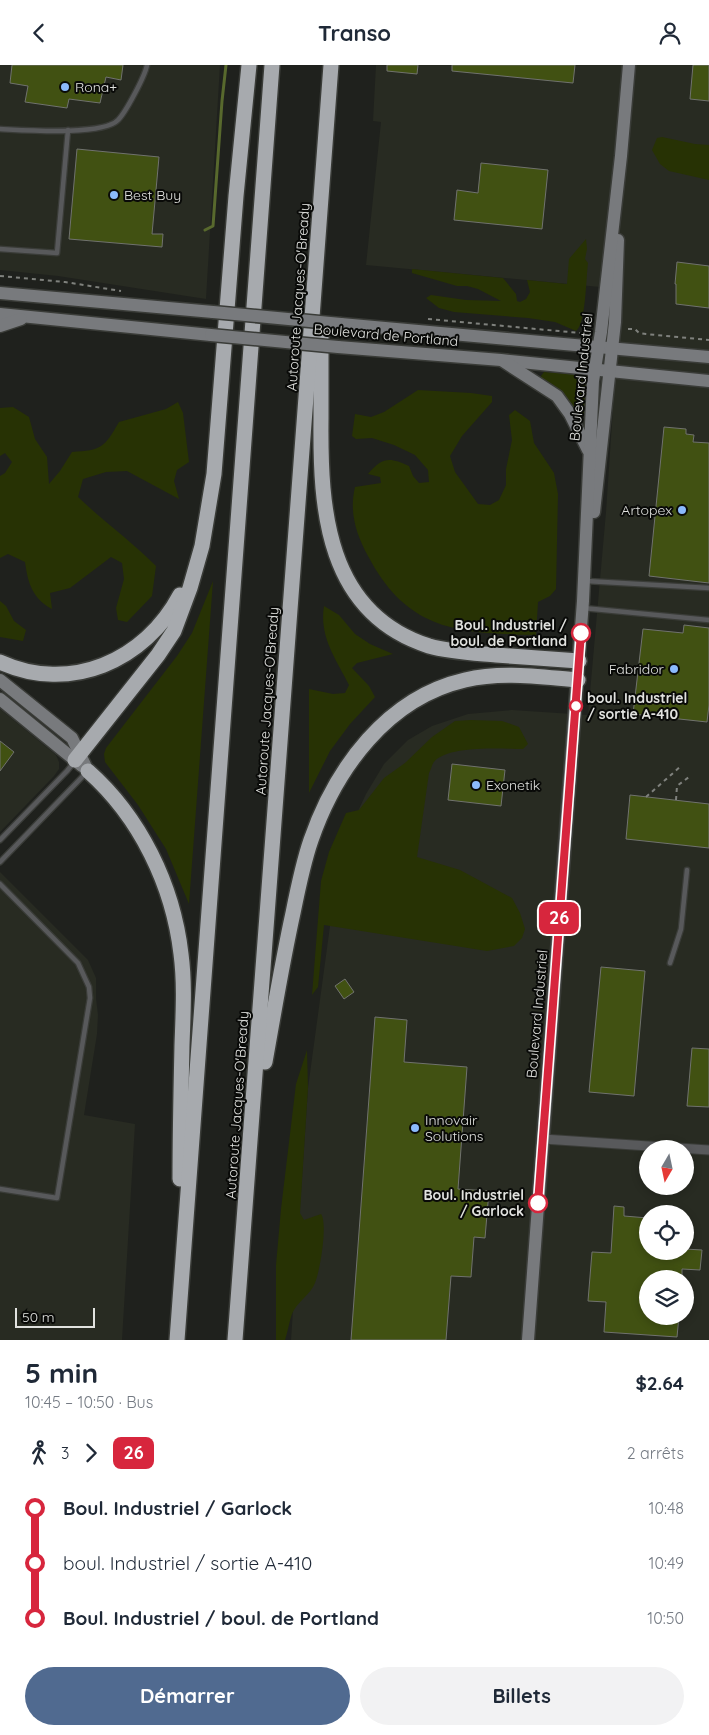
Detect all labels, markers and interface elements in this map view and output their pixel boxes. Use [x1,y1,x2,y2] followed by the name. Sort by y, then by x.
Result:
[25,19,53,47] icon: back
[318,19,391,47] text: Transo
[656,19,684,47] icon: person
[75,78,117,96] place label: Rona+
[59,81,71,93] marker: Rona+
[124,186,181,204] place label: Best Buy
[108,189,120,201] marker: Best Buy
[282,202,314,392] street label: Autoroute Jacques-O'Bready
[565,312,597,442] street label: Boulevard Industriel
[313,320,459,350] street label: Boulevard de Portland
[621,501,672,519] place label: Artopex
[676,504,688,516] marker: Artopex
[251,606,283,796] street label: Autoroute Jacques-O'Bready
[451,616,567,650] place label: Boul. Industriel / boul. de Portland
[571,623,591,643] marker: Boul. Industriel / boul. de Portland
[609,660,665,678] place label: Fabridor
[668,663,680,675] marker: Fabridor
[587,689,687,723] place label: boul. Industriel / sortie A-410
[569,699,583,713] marker: boul. Industriel / sortie A-410
[486,776,540,794] place label: Exonetik
[470,779,482,791] marker: Exonetik
[536,902,582,934] line badge: 26
[549,906,569,929] text: 26
[522,949,552,1079] street label: Boulevard Industriel
[221,1010,253,1200] street label: Autoroute Jacques-O'Bready
[425,1111,483,1145] place label: Innovair Solutions
[409,1122,421,1134] marker: Innovair Solutions
[639,1140,694,1195] north arrow
[639,1140,694,1325] map controls
[423,1186,524,1220] place label: Boul. Industriel / Garlock
[528,1193,548,1213] marker: Boul. Industriel / Garlock
[639,1205,694,1260] button: locate
[639,1270,694,1325] button: layers
[15,1305,95,1328] scale bar
[22,1308,55,1326] text: 50 m
[25,1355,98,1390] text: 5 min
[635,1371,684,1395] text: $2.64
[25,1392,153,1412] text: 10:45 – 10:50 · Bus
[25,1439,53,1467] icon: walk
[77,1439,105,1467] icon: forward
[123,1441,144,1464] text: 26
[61,1443,69,1463] text: 3
[627,1443,684,1463] text: 2 arrêts
[63,1496,292,1520] text: Boul. Industriel / Garlock
[648,1498,684,1518] text: 10:48
[63,1551,312,1575] text: boul. Industriel / sortie A-410
[649,1553,684,1573] text: 10:49
[63,1606,379,1630] text: Boul. Industriel / boul. de Portland
[647,1608,684,1628] text: 10:50
[25,1667,350,1725] button: Démarrer
[360,1667,684,1725] button: Billets

